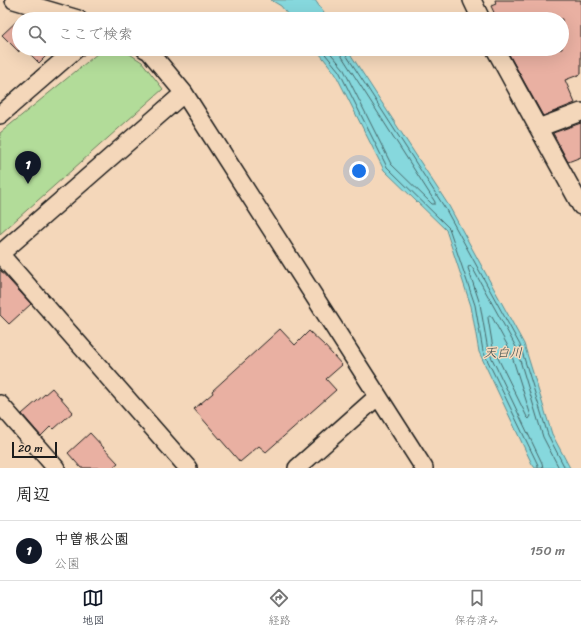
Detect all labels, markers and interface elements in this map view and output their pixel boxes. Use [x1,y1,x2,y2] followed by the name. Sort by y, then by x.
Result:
[12,12,569,56] search box
[58,21,133,47] text: ここで検索
[26,23,48,45] icon: search
[15,151,41,184] pin: 1
[349,161,369,181] your location
[483,341,523,364] water label: 天白川
[18,439,43,458] text: 20 m
[12,440,57,459] scale bar
[16,479,50,509] text: 周辺
[54,526,129,552] text: 中曽根公園
[26,539,32,562] text: 1
[530,539,565,562] text: 150 m
[54,552,80,575] text: 公園
[82,587,104,630] tab: 地図
[268,587,290,630] tab: 経路
[455,587,499,630] tab: 保存済み

